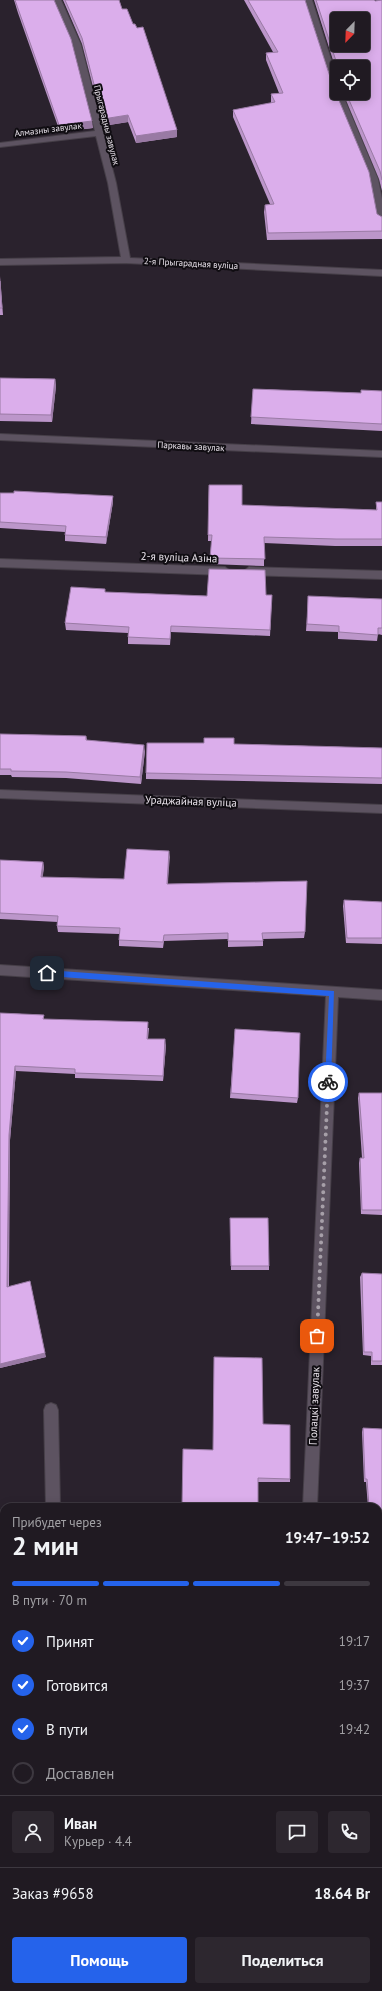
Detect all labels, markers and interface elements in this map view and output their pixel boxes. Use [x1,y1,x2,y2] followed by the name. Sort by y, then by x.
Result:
[330,12,370,52] north arrow
[330,12,370,100] map controls
[330,60,370,100] button: locate
[92,84,122,167] street label: Прыгарадны завулак
[14,119,83,139] street label: Алмазны завулак
[144,255,238,271] street label: 2-я Прыгарадная вуліца
[157,439,226,453] street label: Паркавы завулак
[140,549,218,565] street label: 2-я вуліца Азіна
[145,792,237,810] street label: Ураджайная вуліца
[30,956,64,990] pin
[36,962,58,984] icon: home
[308,1062,348,1102] courier
[317,1071,339,1093] icon: bike
[300,1319,334,1353] pin
[306,1325,328,1347] icon: bag
[306,1366,322,1445] street label: Полацкі завулак
[12,1514,102,1531] text: Прибудет через
[285,1528,370,1547] text: 19:47–19:52
[12,1529,79,1562] text: 2 мин
[12,1592,87,1609] text: В пути · 70 m
[12,1630,34,1652] icon: check
[46,1632,93,1651] text: Принят
[339,1633,370,1650] text: 19:17
[12,1674,34,1696] icon: check
[46,1676,108,1695] text: Готовится
[339,1677,370,1694] text: 19:37
[12,1718,34,1740] icon: check
[46,1720,88,1739] text: В пути
[339,1721,370,1738] text: 19:42
[46,1764,114,1783] text: Доставлен
[12,1811,54,1853] button: person
[276,1811,318,1853] button: chat
[328,1811,370,1853] button: phone
[64,1814,97,1833] text: Иван
[64,1833,132,1850] text: Курьер · 4.4
[12,1884,94,1903] text: Заказ #9658
[314,1884,370,1903] text: 18.64 Br
[12,1937,187,1983] button: Помощь
[195,1937,370,1983] button: Поделиться

